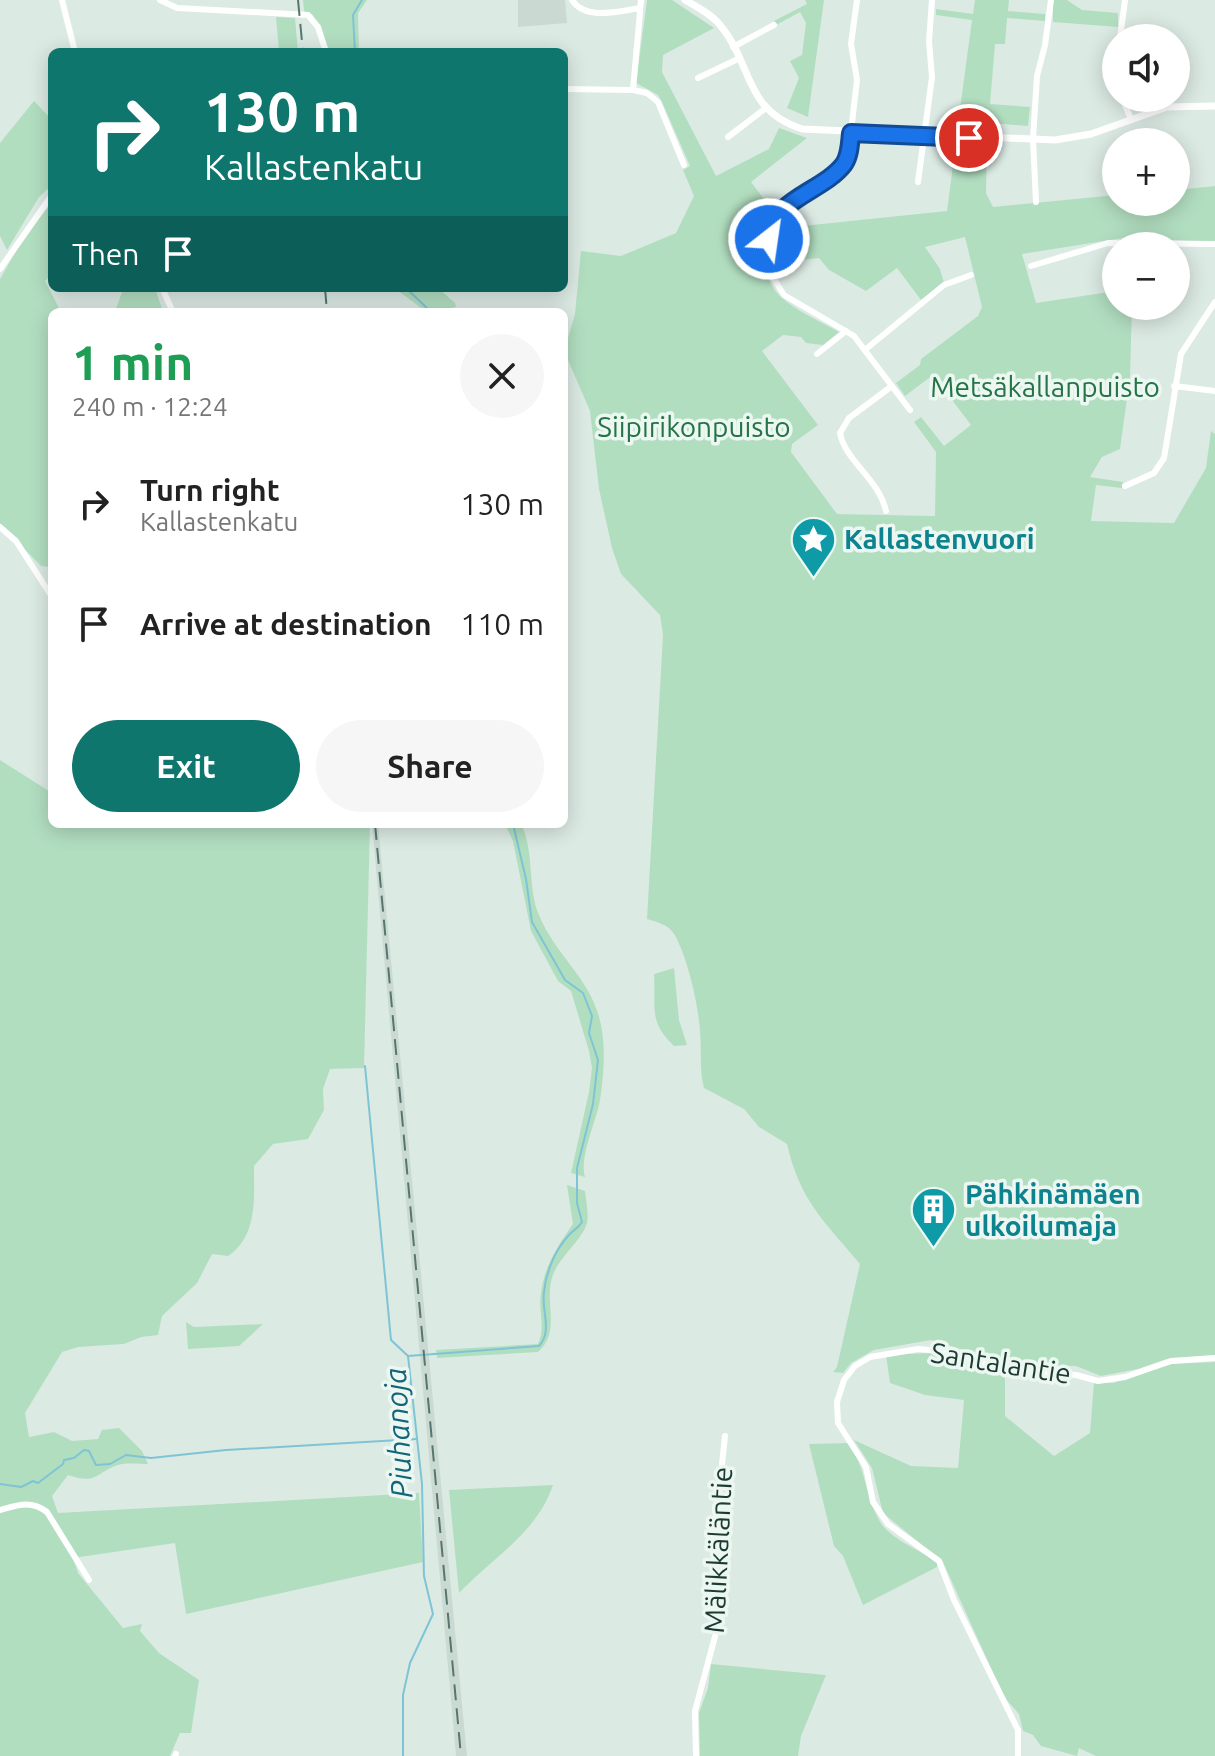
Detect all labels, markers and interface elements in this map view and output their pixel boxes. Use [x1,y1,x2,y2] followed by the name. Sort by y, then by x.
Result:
[1102,24,1190,320] map controls
[1102,24,1190,112] button: sound
[72,80,176,184] icon: right
[204,80,360,143] text: 130 m
[935,104,1003,172] pin
[947,116,991,160] icon: arrive
[1102,128,1190,216] button: +
[204,146,423,187] text: Kallastenkatu
[727,197,811,281] position arrow
[156,232,200,276] icon: arrive
[1102,232,1190,320] button: −
[72,237,140,271] text: Then
[460,334,544,418] button: close
[72,335,193,389] text: 1 min
[930,371,1160,402] park label: Metsäkallanpuisto
[72,392,228,421] text: 240 m · 12:24
[597,411,791,442] park label: Siipirikonpuisto
[140,473,280,507] text: Turn right
[72,482,116,526] icon: right
[460,487,544,521] text: 130 m
[140,507,298,536] text: Kallastenkatu
[789,515,837,578] place icon: Kallastenvuori
[844,523,1035,554] place label: Kallastenvuori
[72,602,116,646] icon: arrive
[140,607,432,641] text: Arrive at destination
[460,607,544,641] text: 110 m
[72,720,300,812] button: Exit
[316,720,544,812] button: Share
[965,1178,1141,1241] place label: Pähkinämäen ulkoilumaja
[910,1186,958,1249] building icon: Pähkinämäen ulkoilumaja
[929,1336,1073,1389] street label: Santalantie
[378,1367,418,1499] water label: Piuhanoja
[698,1466,737,1634] street label: Mälikkäläntie

